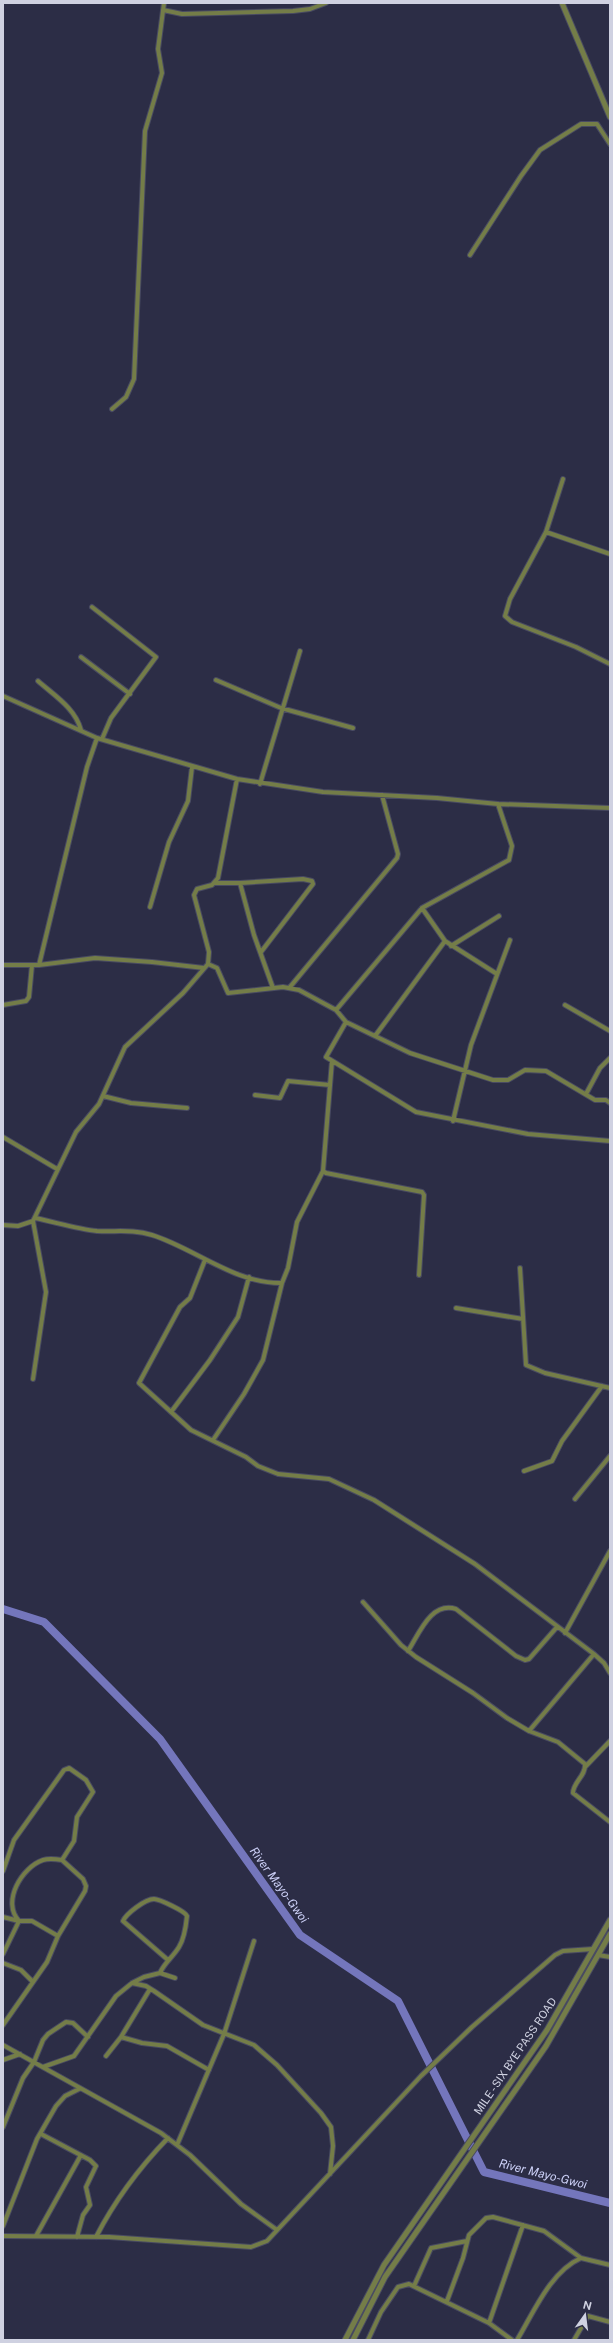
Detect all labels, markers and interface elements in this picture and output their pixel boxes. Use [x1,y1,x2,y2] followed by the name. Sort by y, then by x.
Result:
[247,1844,311,1926] water label: River Mayo-Gwoi
[471,1995,559,2117] street label: MILE - SIX BYE PASS ROAD
[497,2156,589,2192] water label: River Mayo-Gwoi
[565,2295,605,2335] north arrow
[582,2298,593,2312] text: N

